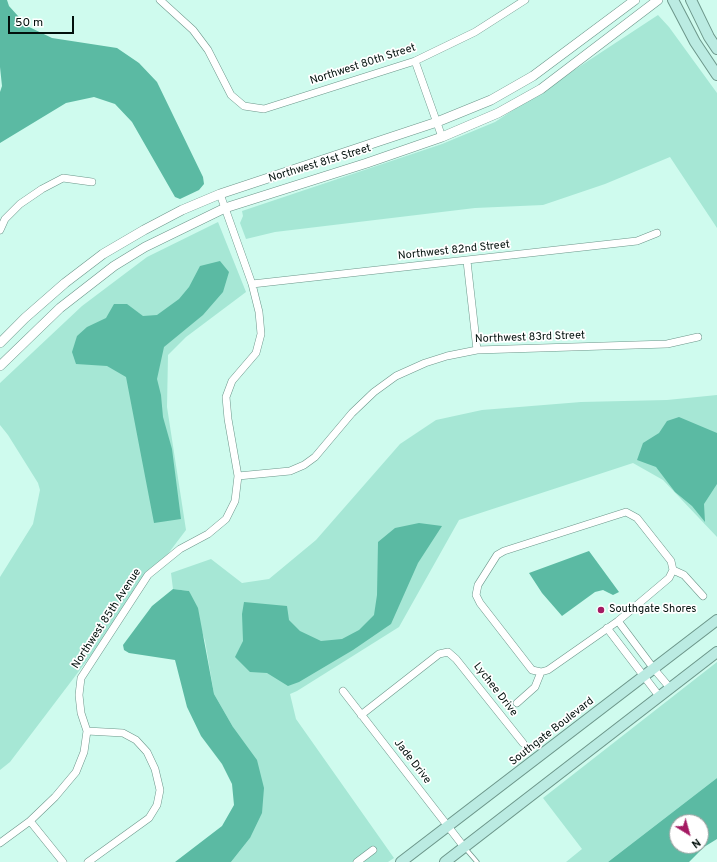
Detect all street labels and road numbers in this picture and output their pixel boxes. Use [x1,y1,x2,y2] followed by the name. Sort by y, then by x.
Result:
[308,42,418,88] street label: Northwest 80th Street
[267,142,373,186] street label: Northwest 81st Street
[397,239,511,263] street label: Northwest 82nd Street
[475,329,585,347] street label: Northwest 83rd Street
[70,566,144,672] street label: Northwest 85th Avenue
[470,661,520,719] street label: Lychee Drive
[507,695,597,769] street label: Southgate Boulevard
[391,737,433,787] street label: Jade Drive

